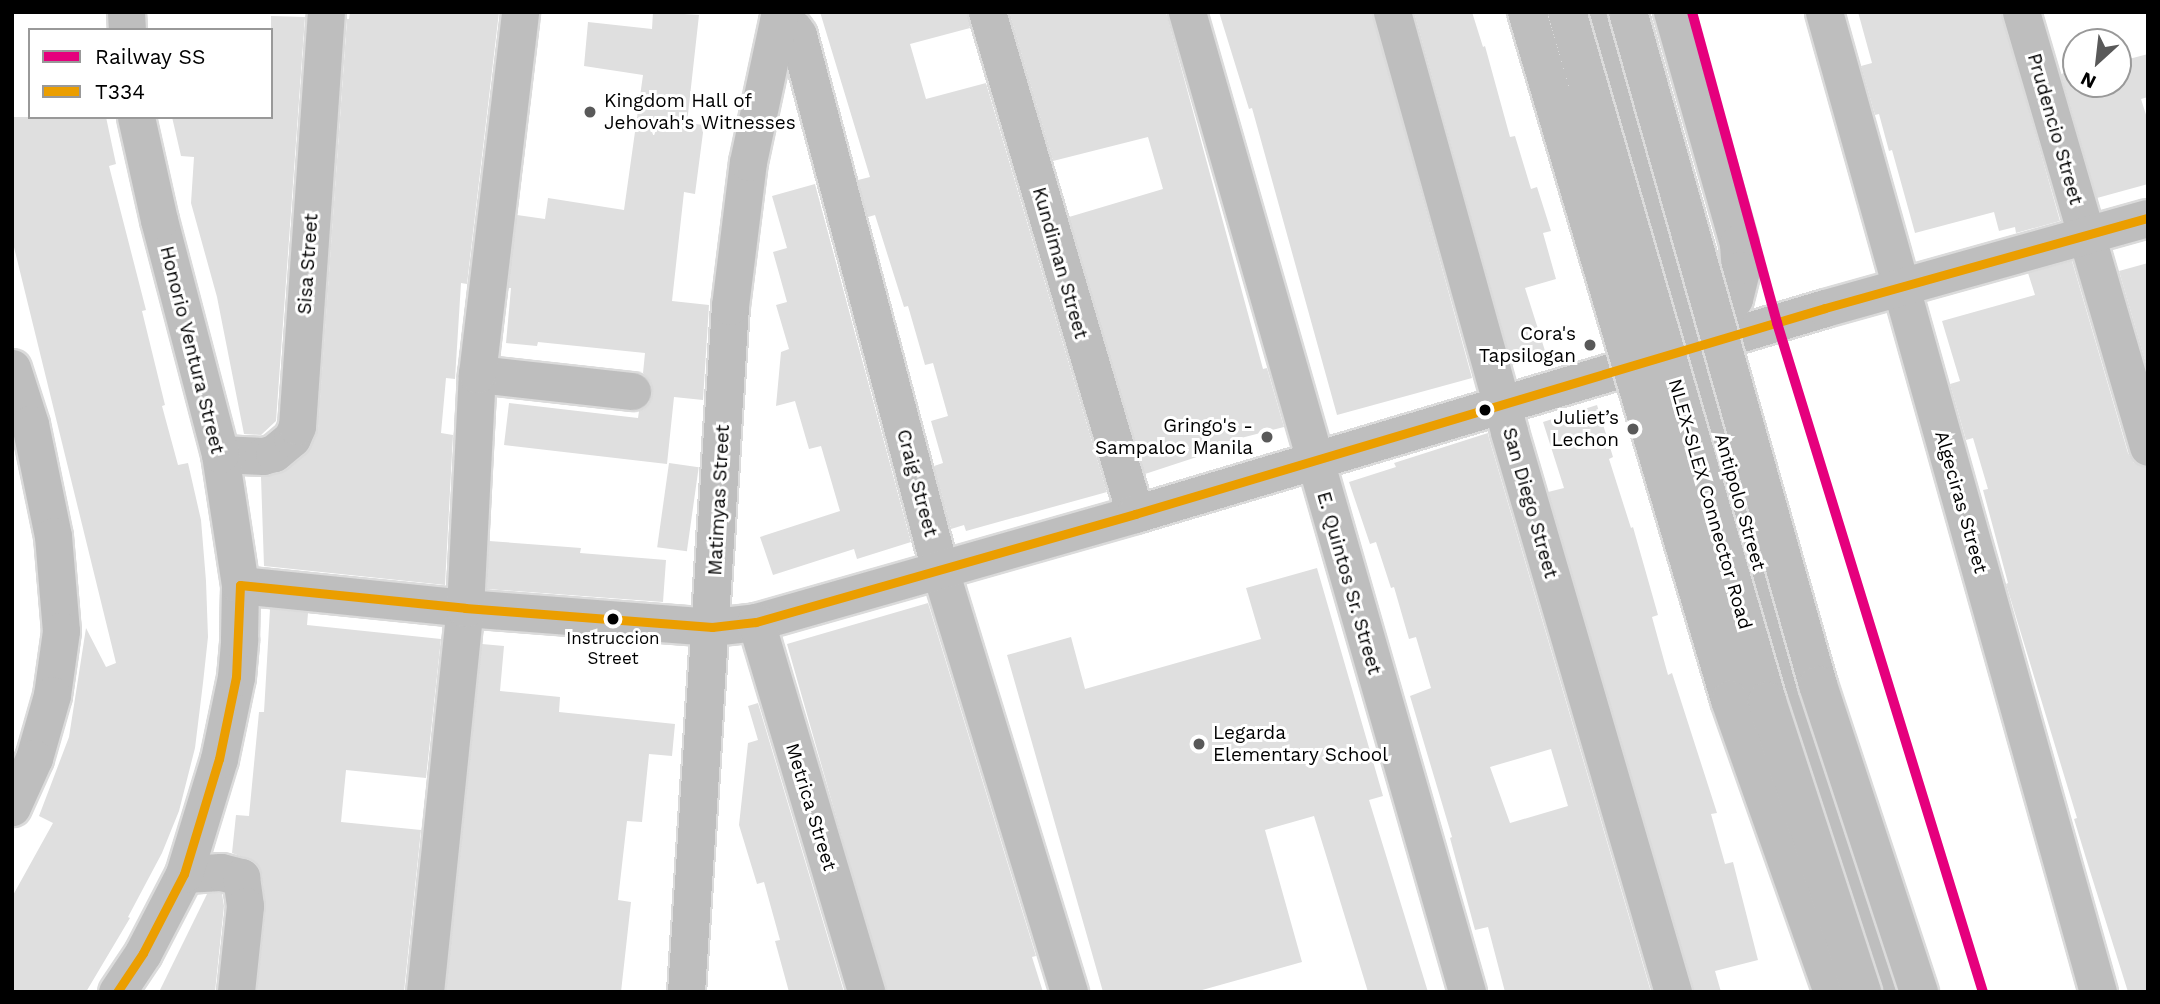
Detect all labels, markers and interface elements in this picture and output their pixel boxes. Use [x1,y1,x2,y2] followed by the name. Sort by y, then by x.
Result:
[28,28,273,119] legend
[2062,28,2132,98] north arrow
[95,44,206,69] text: Railway SS
[2022,51,2088,207] street label: Prudencio Street
[2077,67,2100,94] text: N
[95,79,145,104] text: T334
[604,90,796,134] place label: Kingdom Hall of Jehovah's Witnesses
[582,104,598,120] marker: Kingdom Hall of Jehovah's Witnesses
[1027,185,1093,341] street label: Kundiman Street
[293,213,323,315] street label: Sisa Street
[155,243,229,457] street label: Honorio Ventura Street
[1479,323,1576,367] place label: Cora's Tapsilogan
[1582,337,1598,353] marker: Cora's Tapsilogan
[1663,376,1757,632] street label: NLEX-SLEX Connector Road
[1478,403,1492,417] unlabelled marker
[1551,407,1619,451] place label: Juliet’s Lechon
[1095,415,1253,459] place label: Gringo's - Sampaloc Manila
[1625,421,1641,437] marker: Juliet’s Lechon
[704,424,734,576] street label: Matimyas Street
[1498,425,1562,581] street label: San Diego Street
[892,427,942,539] street label: Craig Street
[1930,428,1992,576] street label: Algeciras Street
[1259,429,1275,445] marker: Gringo's - Sampaloc Manila
[1710,431,1770,573] street label: Antipolo Street
[1312,489,1386,677] street label: E. Quintos Sr. Street
[606,612,620,626] marker: Instruccion Street
[566,629,660,669] place label: Instruccion Street
[1213,722,1389,766] place label: Legarda Elementary School
[1191,736,1207,752] marker: Legarda Elementary School
[781,740,841,874] street label: Metrica Street

